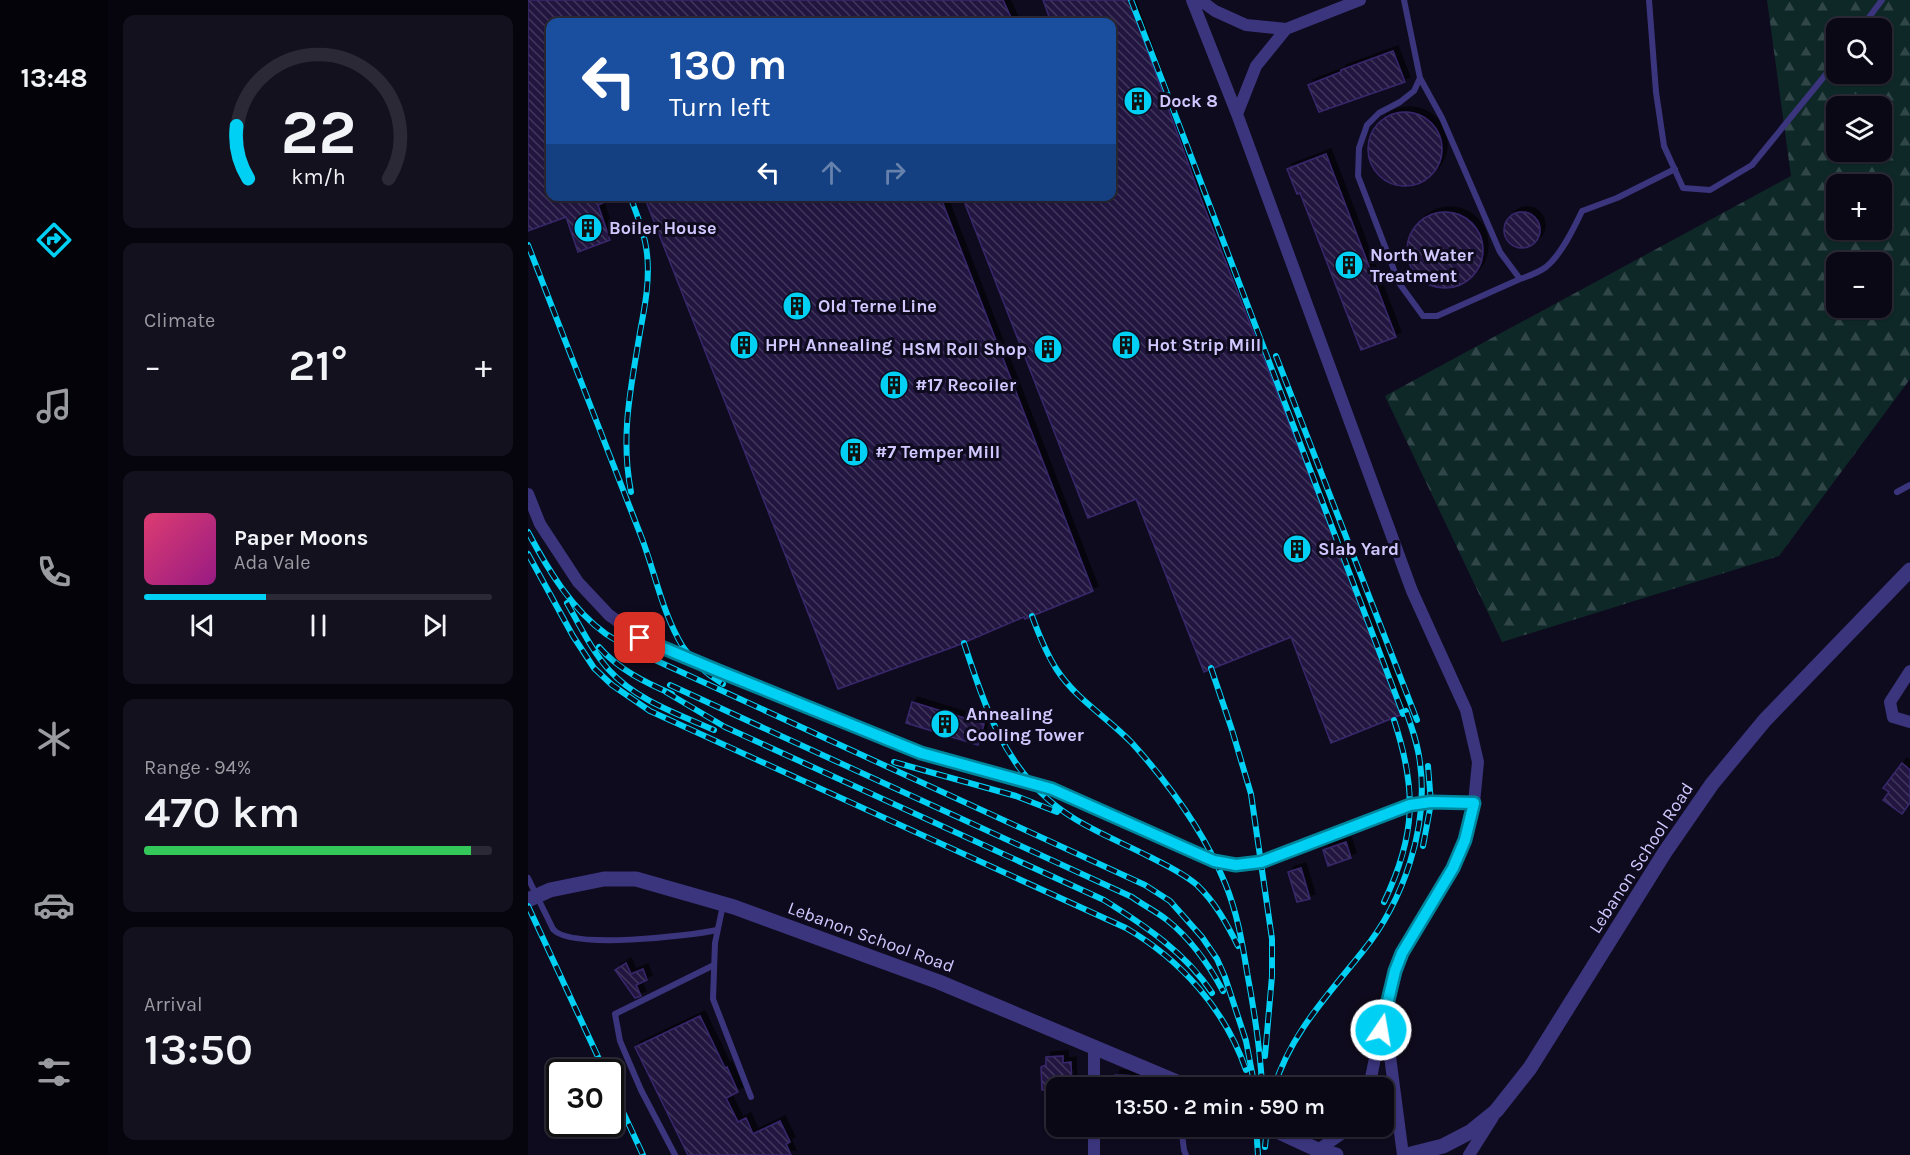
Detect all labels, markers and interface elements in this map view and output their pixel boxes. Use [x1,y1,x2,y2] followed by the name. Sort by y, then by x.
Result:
[1826,18,1892,318] map controls
[1826,18,1892,84] button: search
[669,40,787,90] text: 130 m
[570,42,648,120] icon: left
[20,62,88,94] text: 13:48
[1122,85,1154,117] building icon: Dock 8
[1159,90,1218,112] place label: Dock 8
[669,91,770,123] text: Turn left
[280,96,356,169] text: 22
[1826,96,1892,162] button: layers
[752,156,785,189] icon: left
[815,156,848,189] icon: ahead
[878,156,911,189] icon: right
[291,164,345,189] text: km/h
[1826,174,1892,240] button: +
[572,212,604,244] building icon: Boiler House
[609,217,717,239] place label: Boiler House
[33,219,75,261] icon: directions
[1370,244,1474,287] place label: North Water Treatment
[1333,249,1365,281] building icon: North Water Treatment
[1826,252,1892,318] button: −
[781,290,813,322] building icon: Old Terne Line
[818,295,937,317] place label: Old Terne Line
[144,309,215,332] text: Climate
[728,329,760,361] building icon: HPH Annealing
[1110,329,1142,361] building icon: Hot Strip Mill
[1032,333,1064,365] building icon: HSM Roll Shop
[765,334,893,356] place label: HPH Annealing
[1147,334,1261,356] place label: Hot Strip Mill
[901,338,1027,360] place label: HSM Roll Shop
[288,339,348,391] text: 21°
[144,347,161,385] text: −
[475,347,492,385] text: +
[878,369,910,401] building icon: #17 Recoiler
[915,374,1016,396] place label: #17 Recoiler
[33,385,75,427] icon: music
[838,436,870,468] building icon: #7 Temper Mill
[875,441,1000,463] place label: #7 Temper Mill
[234,525,368,551] text: Paper Moons
[1281,533,1313,565] building icon: Slab Yard
[1318,538,1399,560] place label: Slab Yard
[33,551,75,593] icon: phone
[234,551,311,574] text: Ada Vale
[186,609,219,642] icon: previous
[302,609,335,642] icon: pause
[418,609,451,642] icon: next
[614,612,665,663] pin
[623,621,656,654] icon: arrive
[966,703,1084,746] place label: Annealing Cooling Tower
[929,708,961,740] building icon: Annealing Cooling Tower
[33,718,75,760] icon: climate
[144,756,251,779] text: Range · 94%
[1584,778,1698,938] street label: Lebanon School Road
[144,786,300,838] text: 470 km
[33,884,75,926] icon: car
[785,897,957,977] street label: Lebanon School Road
[144,993,203,1016] text: Arrival
[1349,998,1413,1062] position arrow
[144,1023,253,1075] text: 13:50
[33,1051,75,1093] icon: filters
[546,1059,624,1137] speed limit sign: 30
[1115,1094,1325,1120] text: 13:50 · 2 min · 590 m

